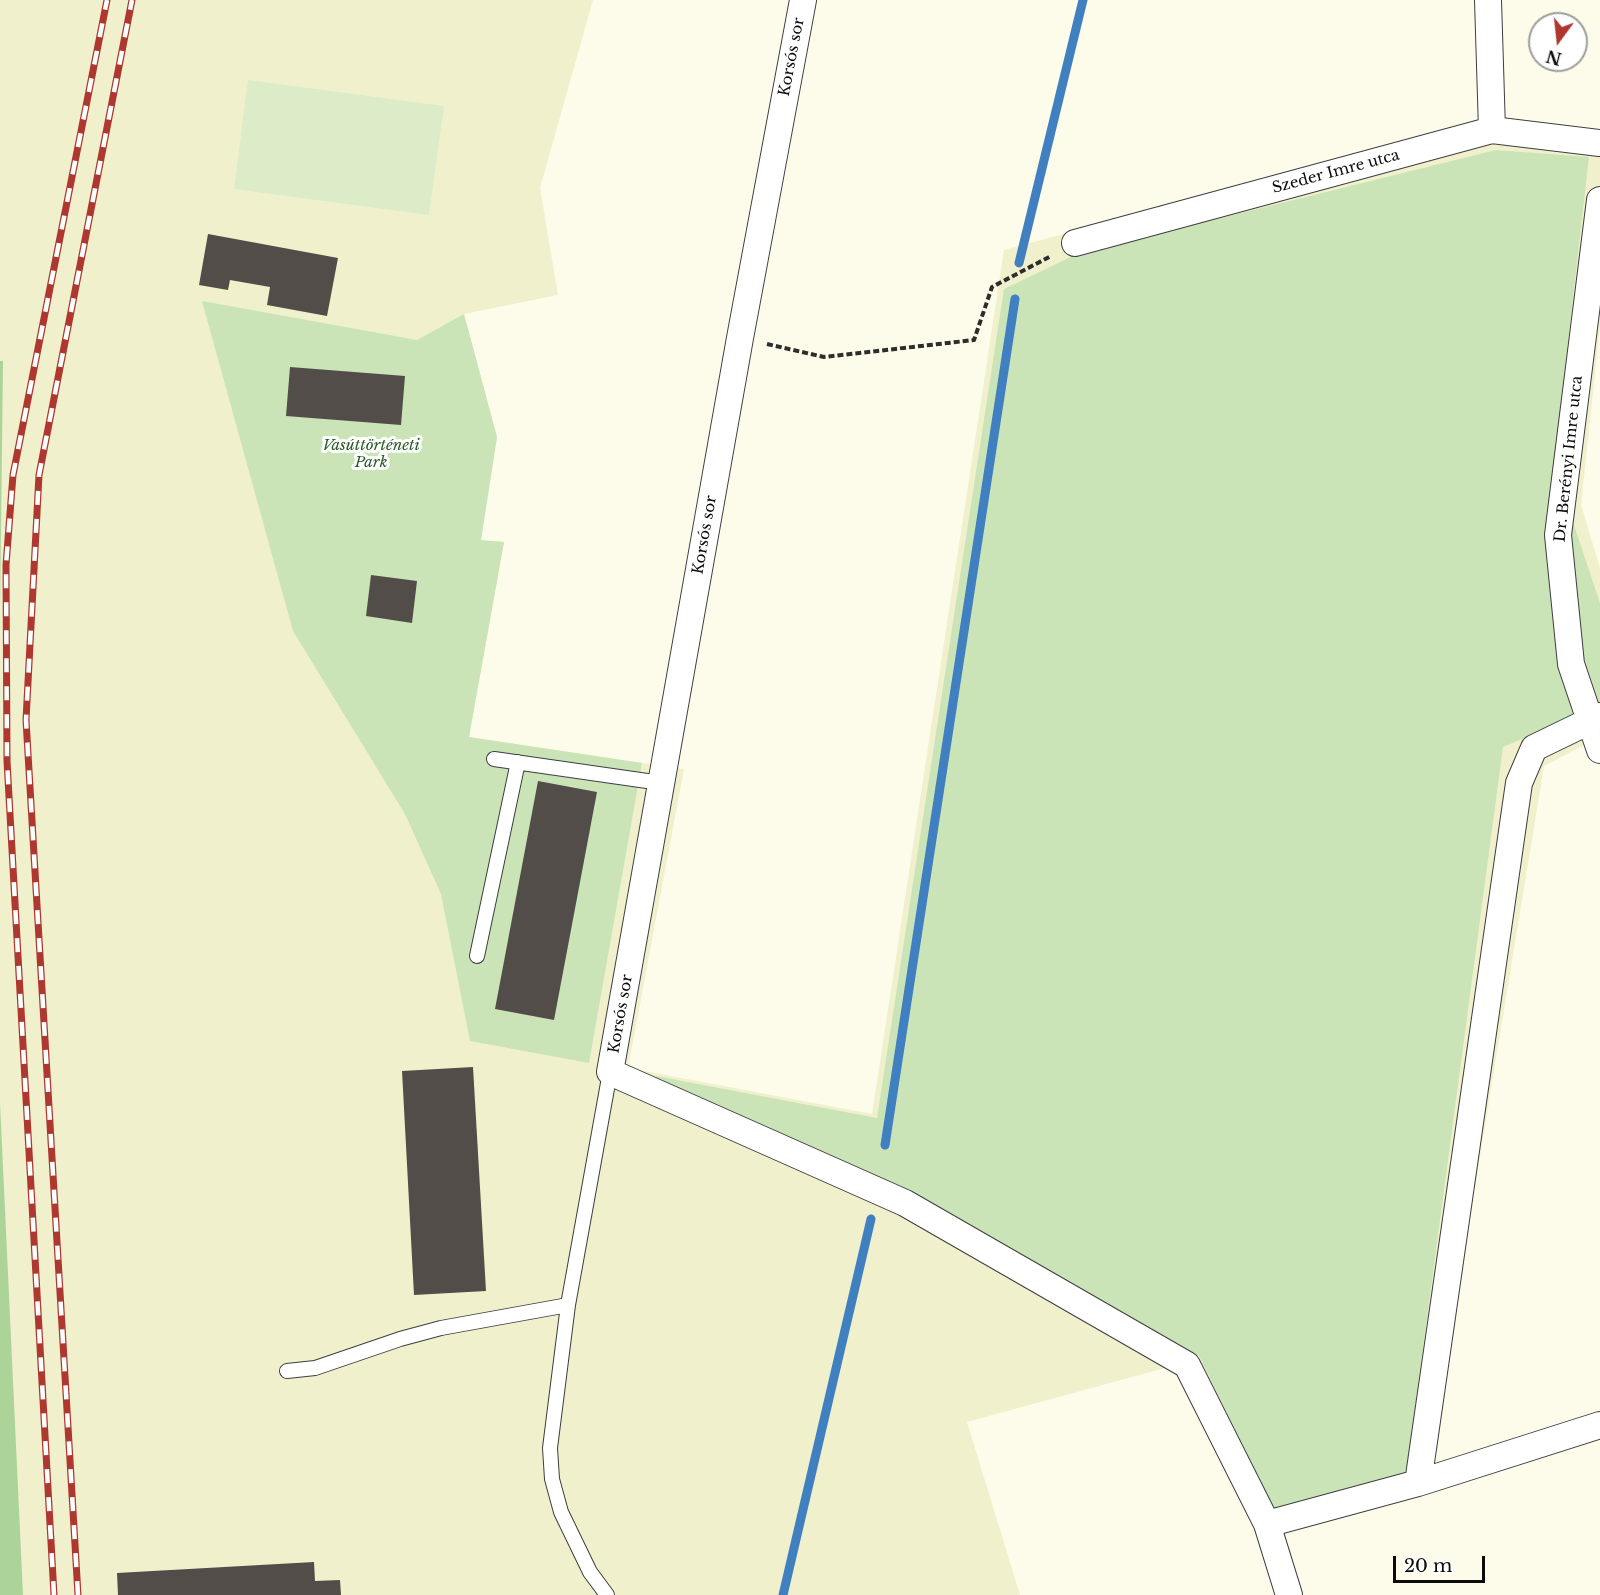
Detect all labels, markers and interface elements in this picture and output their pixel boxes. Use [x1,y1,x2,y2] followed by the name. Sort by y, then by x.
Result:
[1528,12,1588,72] north arrow
[776,16,808,98] street label: Korsós sor
[1544,46,1564,69] text: N
[1270,146,1402,198] street label: Szeder Imre utca
[1551,375,1587,543] street label: Dr. Berényi Imre utca
[322,437,420,472] park label: Vasúttörténeti Park
[689,494,721,576] street label: Korsós sor
[605,973,637,1055] street label: Korsós sor
[1396,1544,1488,1582] scale bar
[1404,1555,1452,1577] text: 20 m

